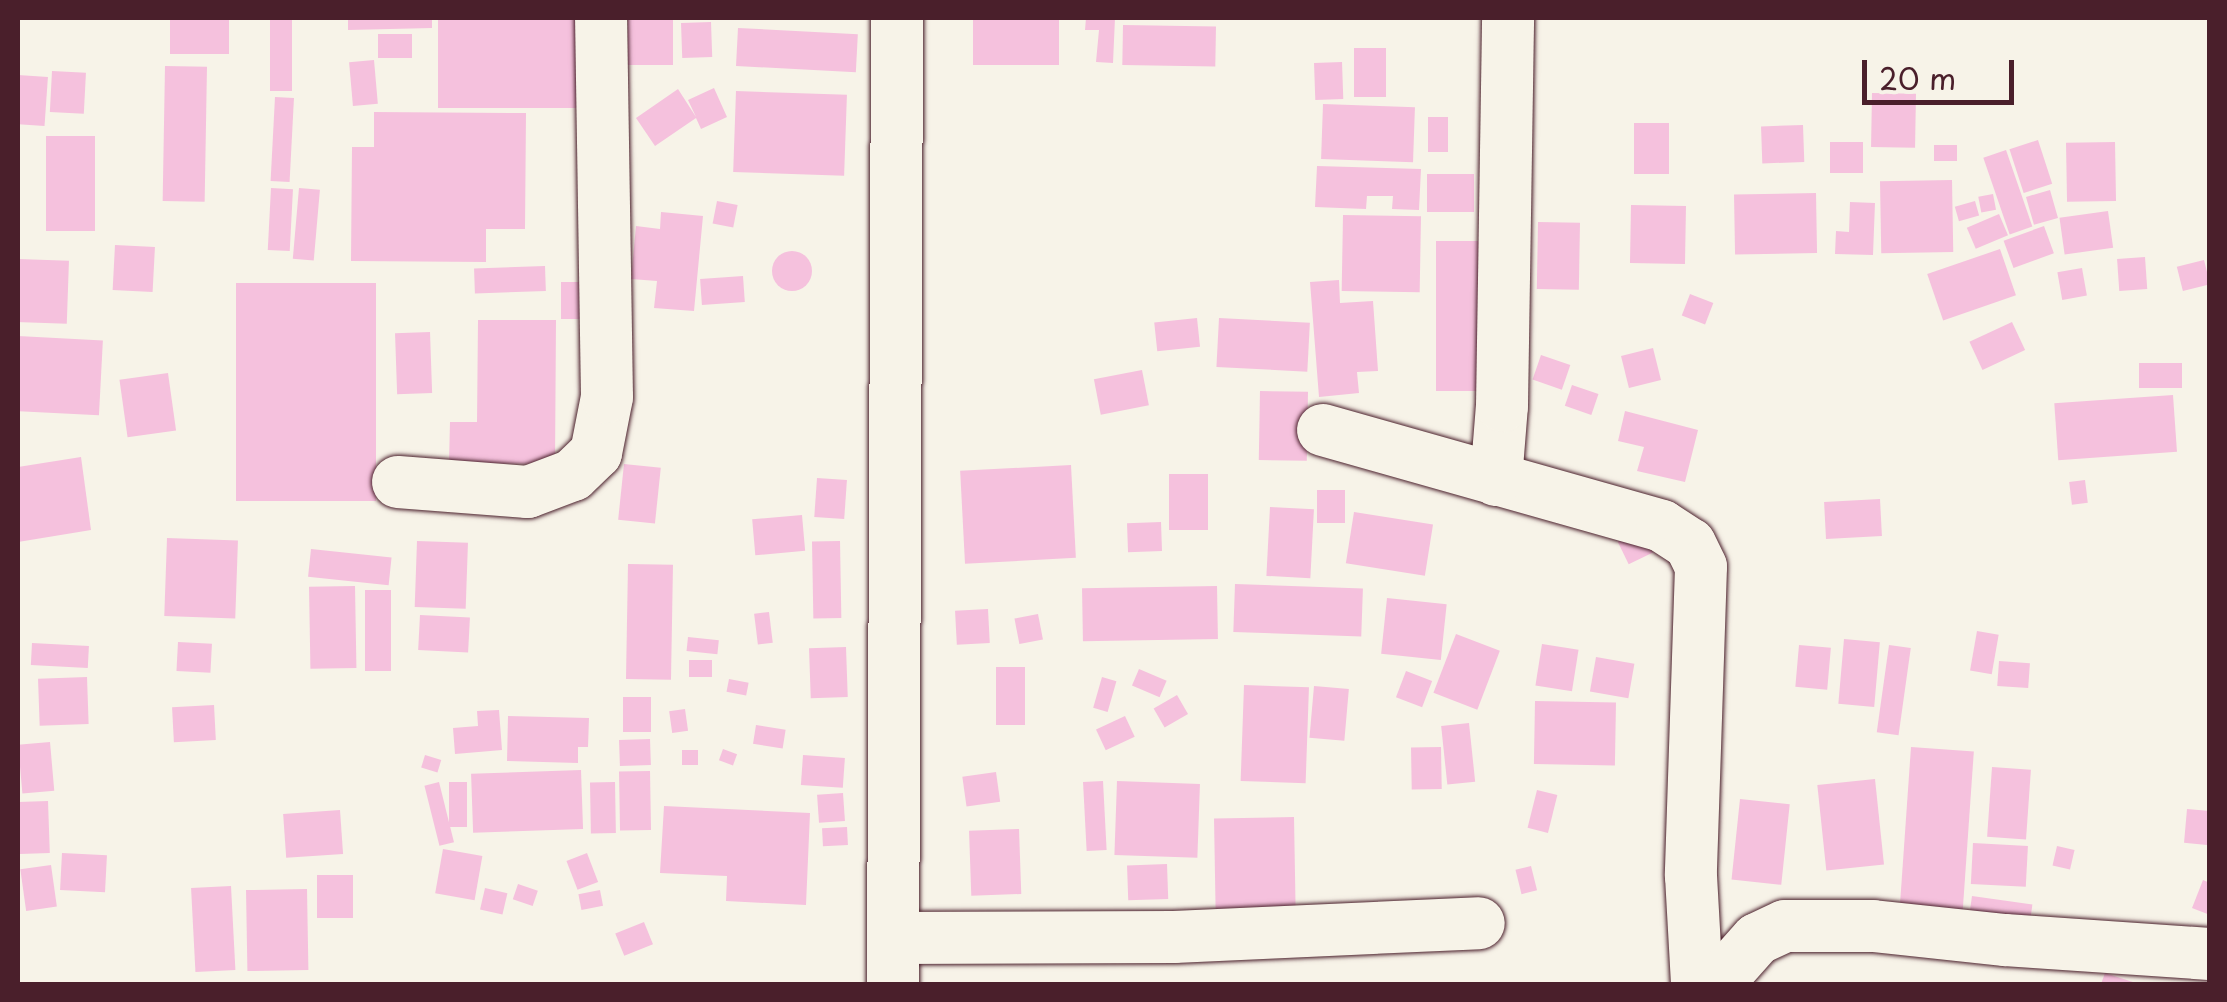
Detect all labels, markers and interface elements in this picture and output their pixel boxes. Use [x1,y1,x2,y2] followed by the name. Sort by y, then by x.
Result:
[1867,40,2020,102] scale bar
[1879,55,1956,100] text: 20 m

